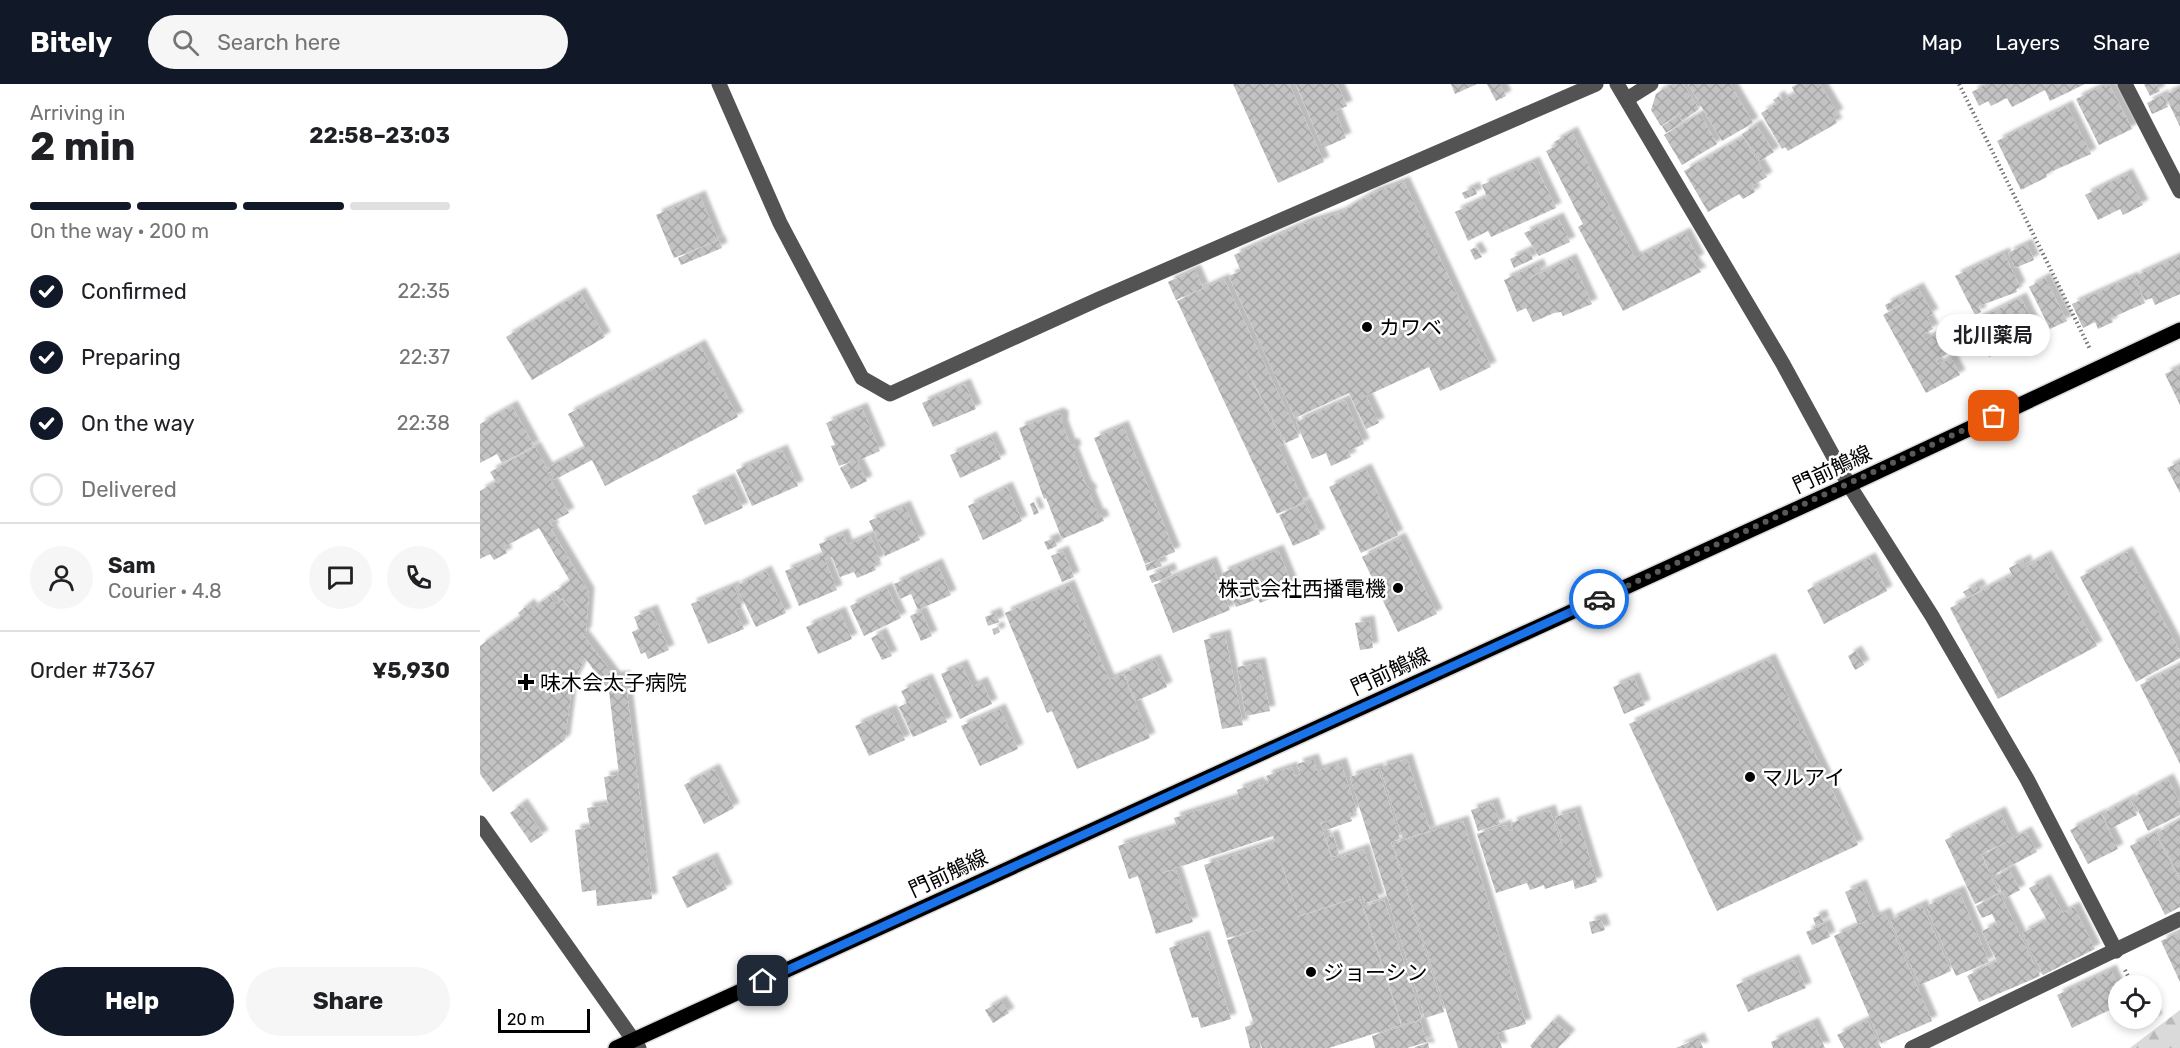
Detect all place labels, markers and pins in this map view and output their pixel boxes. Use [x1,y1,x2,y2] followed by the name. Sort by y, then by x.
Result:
[1937,314,2051,356] callout: 北川薬局
[1379,315,1442,340] place label: カワベ
[1360,320,1374,334] marker: カワベ
[1968,390,2019,441] pin
[1218,576,1386,601] place label: 株式会社西播電機
[1391,581,1405,595] marker: 株式会社西播電機
[540,670,687,695] place label: 味木会太子病院
[517,673,535,691] marker: 味木会太子病院
[1762,765,1845,790] place label: マルアイ
[1743,770,1757,784] marker: マルアイ
[737,955,788,1006] pin
[1323,960,1428,985] place label: ジョーシン
[1304,965,1318,979] marker: ジョーシン

